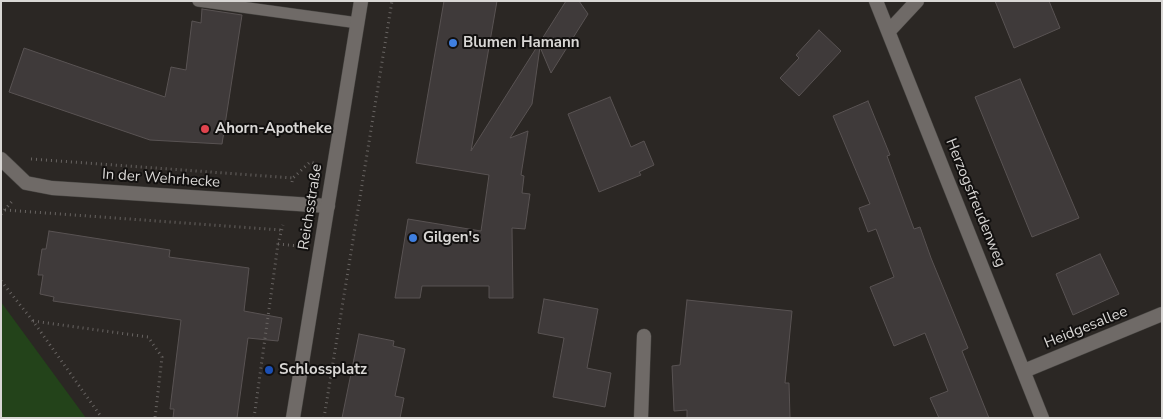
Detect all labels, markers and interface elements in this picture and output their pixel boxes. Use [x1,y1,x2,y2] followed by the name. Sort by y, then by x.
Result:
[463,34,580,52] place label: Blumen Hamann
[447,37,459,49] marker: Blumen Hamann
[215,120,332,138] place label: Ahorn-Apotheke
[199,123,211,135] marker: Ahorn-Apotheke
[941,136,1009,270] street label: Herzogsfreudenweg
[295,163,327,251] street label: Reichsstraße
[101,166,221,192] street label: In der Wehrhecke
[423,229,479,247] place label: Gilgen's
[407,232,419,244] marker: Gilgen's
[1042,303,1130,353] street label: Heidgesallee
[279,361,367,379] place label: Schlossplatz
[263,364,275,376] marker: Schlossplatz

